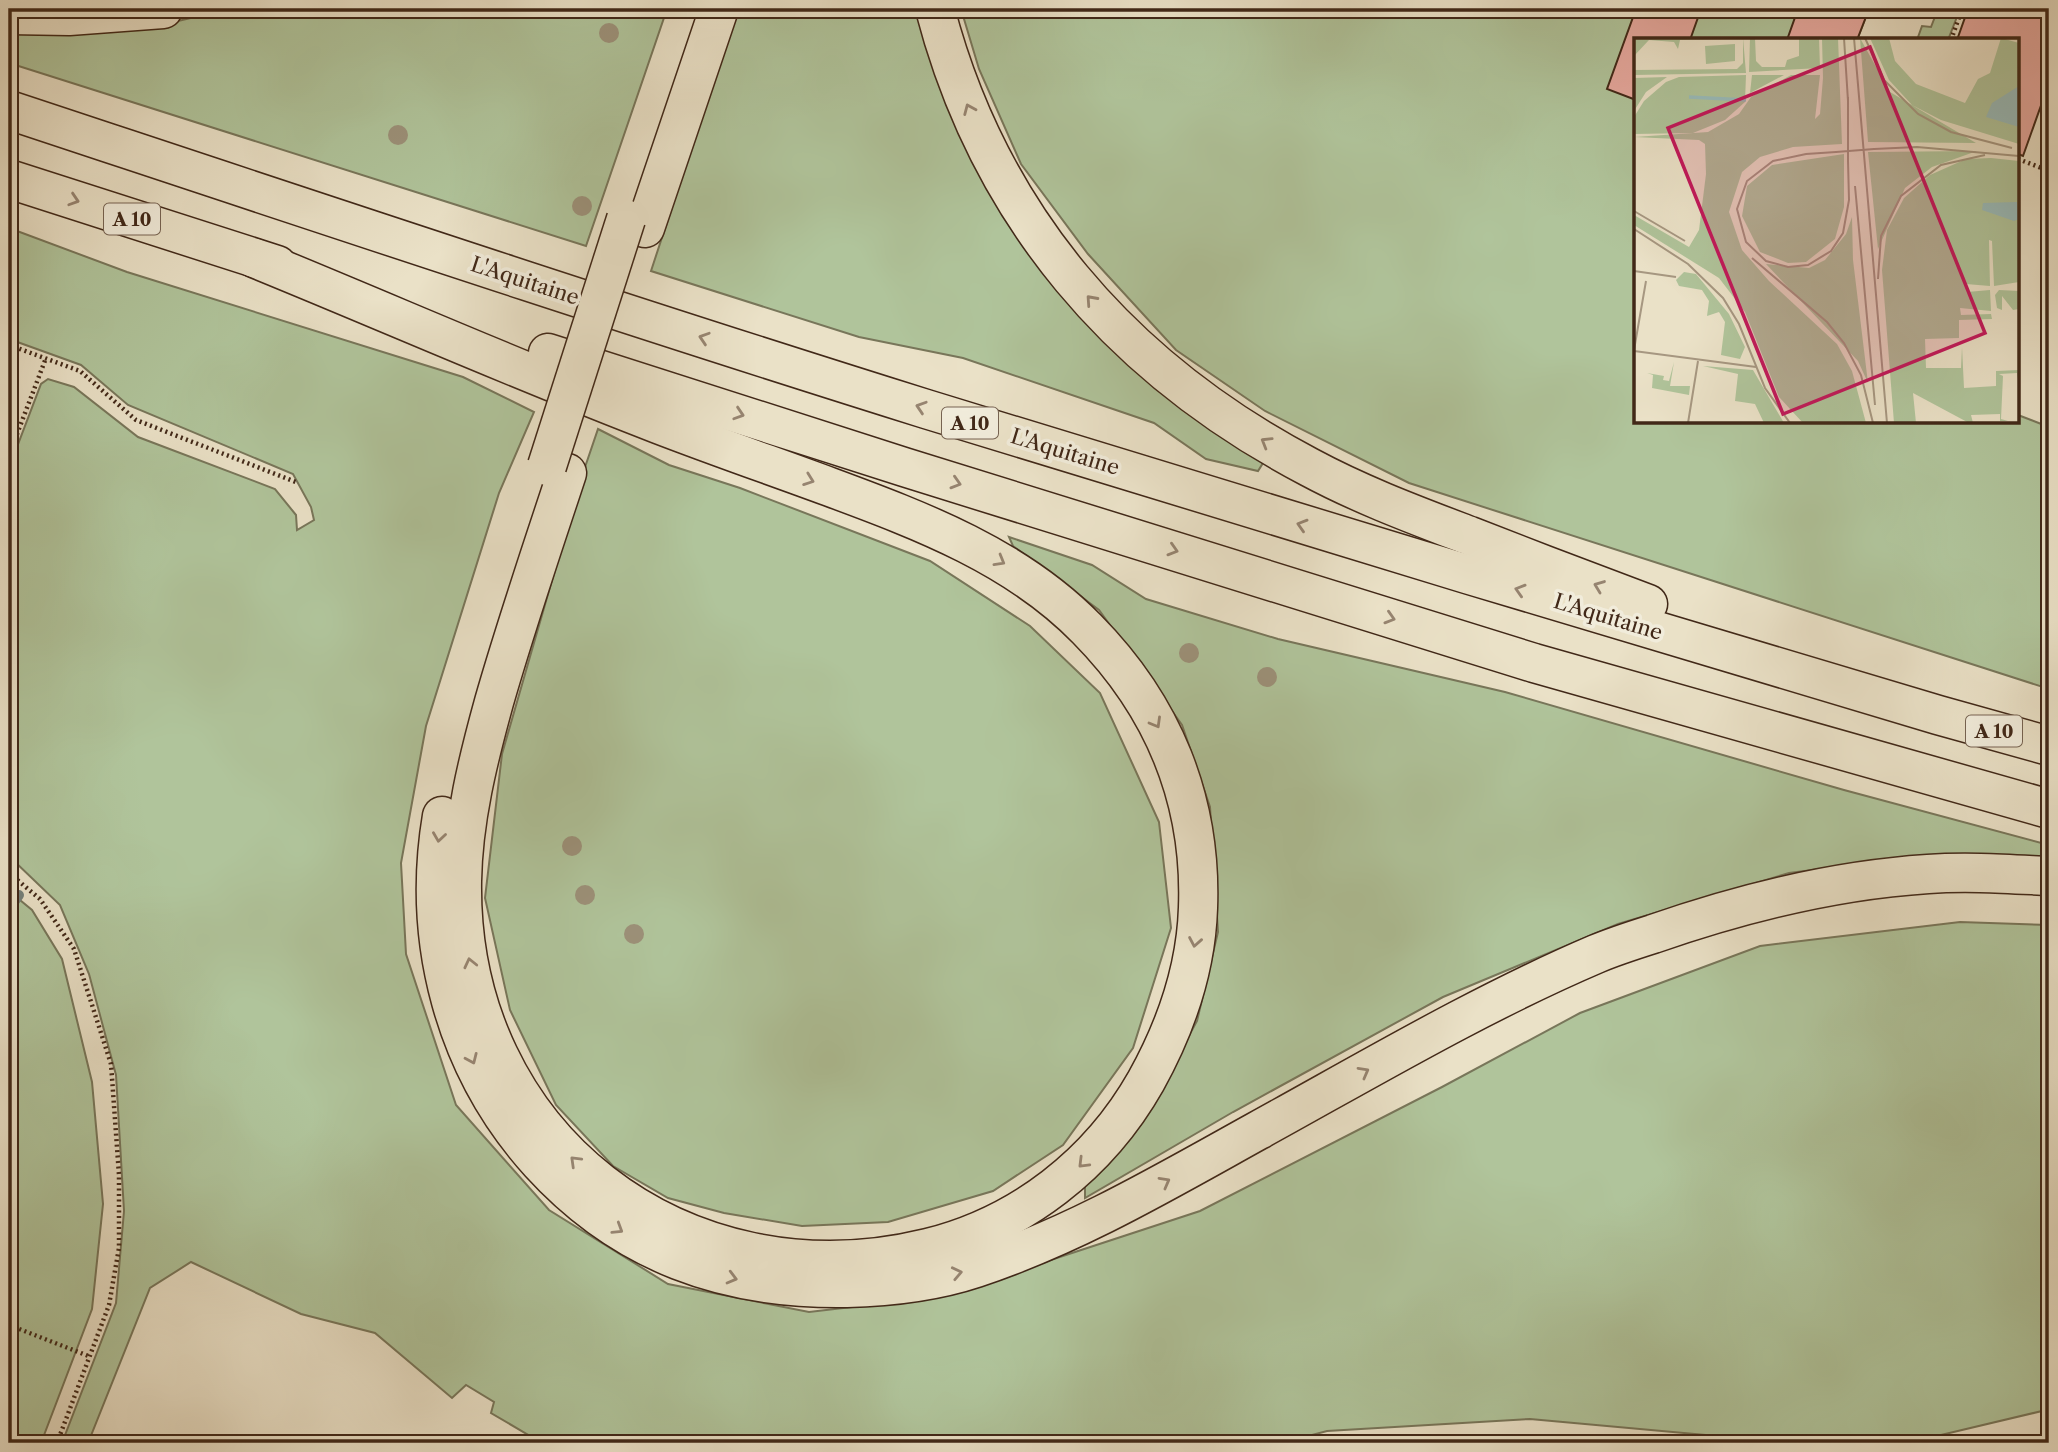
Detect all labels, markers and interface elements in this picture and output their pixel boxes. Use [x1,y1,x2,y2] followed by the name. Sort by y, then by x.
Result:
[1634,38,2020,424] inset map
[963,103,977,116] one-way arrow
[67,192,79,206] one-way arrow
[104,204,160,234] road number: A 10
[468,251,582,310] street label: L'Aquitaine
[1086,295,1099,308] one-way arrow
[699,332,711,347] one-way arrow
[916,401,928,416] one-way arrow
[732,406,745,420] one-way arrow
[942,408,998,438] road number: A 10
[1008,423,1123,480] street label: L'Aquitaine
[1261,437,1274,450] one-way arrow
[802,471,814,485] one-way arrow
[949,475,962,489] one-way arrow
[1297,519,1309,534] one-way arrow
[1167,542,1179,557] one-way arrow
[993,553,1005,566] one-way arrow
[1594,580,1606,594] one-way arrow
[1515,584,1527,599] one-way arrow
[1551,588,1666,645] street label: L'Aquitaine
[1384,610,1396,624] one-way arrow
[1148,715,1161,728] one-way arrow
[1966,716,2022,746] road number: A 10
[432,831,447,843] one-way arrow
[1188,936,1203,948] one-way arrow
[463,957,478,969] one-way arrow
[464,1051,478,1064] one-way arrow
[1357,1067,1369,1080] one-way arrow
[1078,1154,1091,1167] one-way arrow
[570,1156,583,1169] one-way arrow
[1157,1177,1170,1190] one-way arrow
[610,1221,623,1234] one-way arrow
[951,1266,963,1281] one-way arrow
[725,1269,737,1284] one-way arrow

